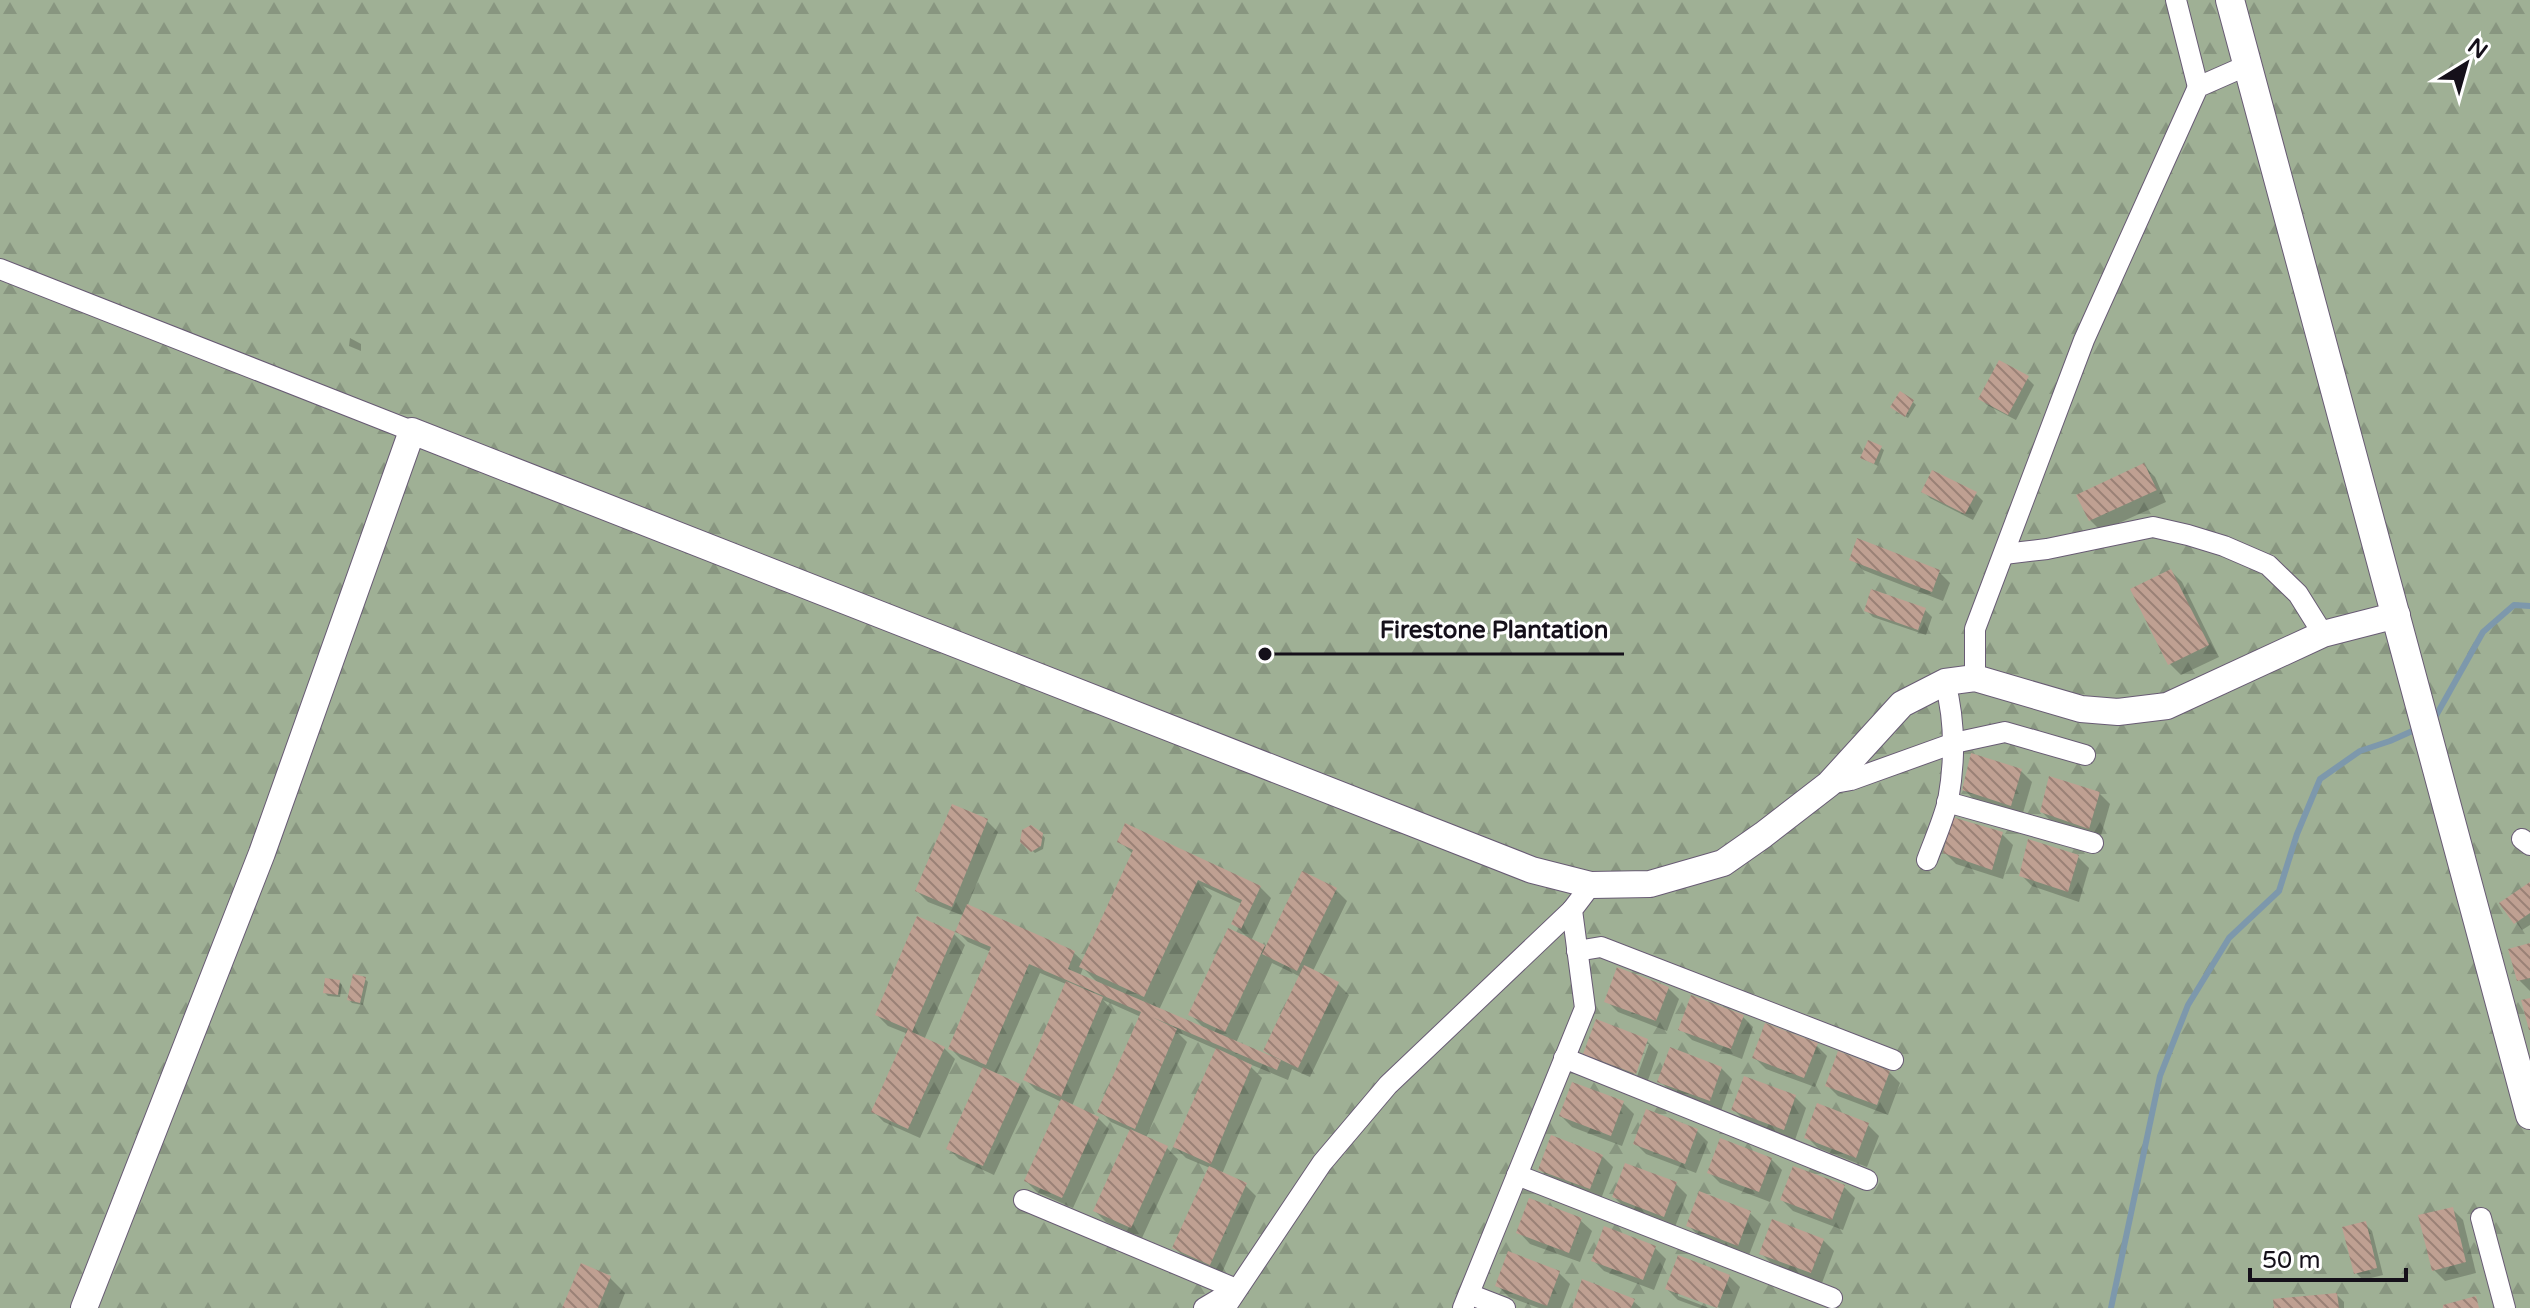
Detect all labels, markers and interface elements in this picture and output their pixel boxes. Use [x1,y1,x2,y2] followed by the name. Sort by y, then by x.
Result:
[2426,24,2506,104] north arrow
[2463,33,2492,65] text: N
[1364,606,1624,654] callout: Firestone Plantation
[1380,616,1608,645] text: Firestone Plantation
[2250,1232,2406,1282] scale bar
[2262,1246,2320,1275] text: 50 m

